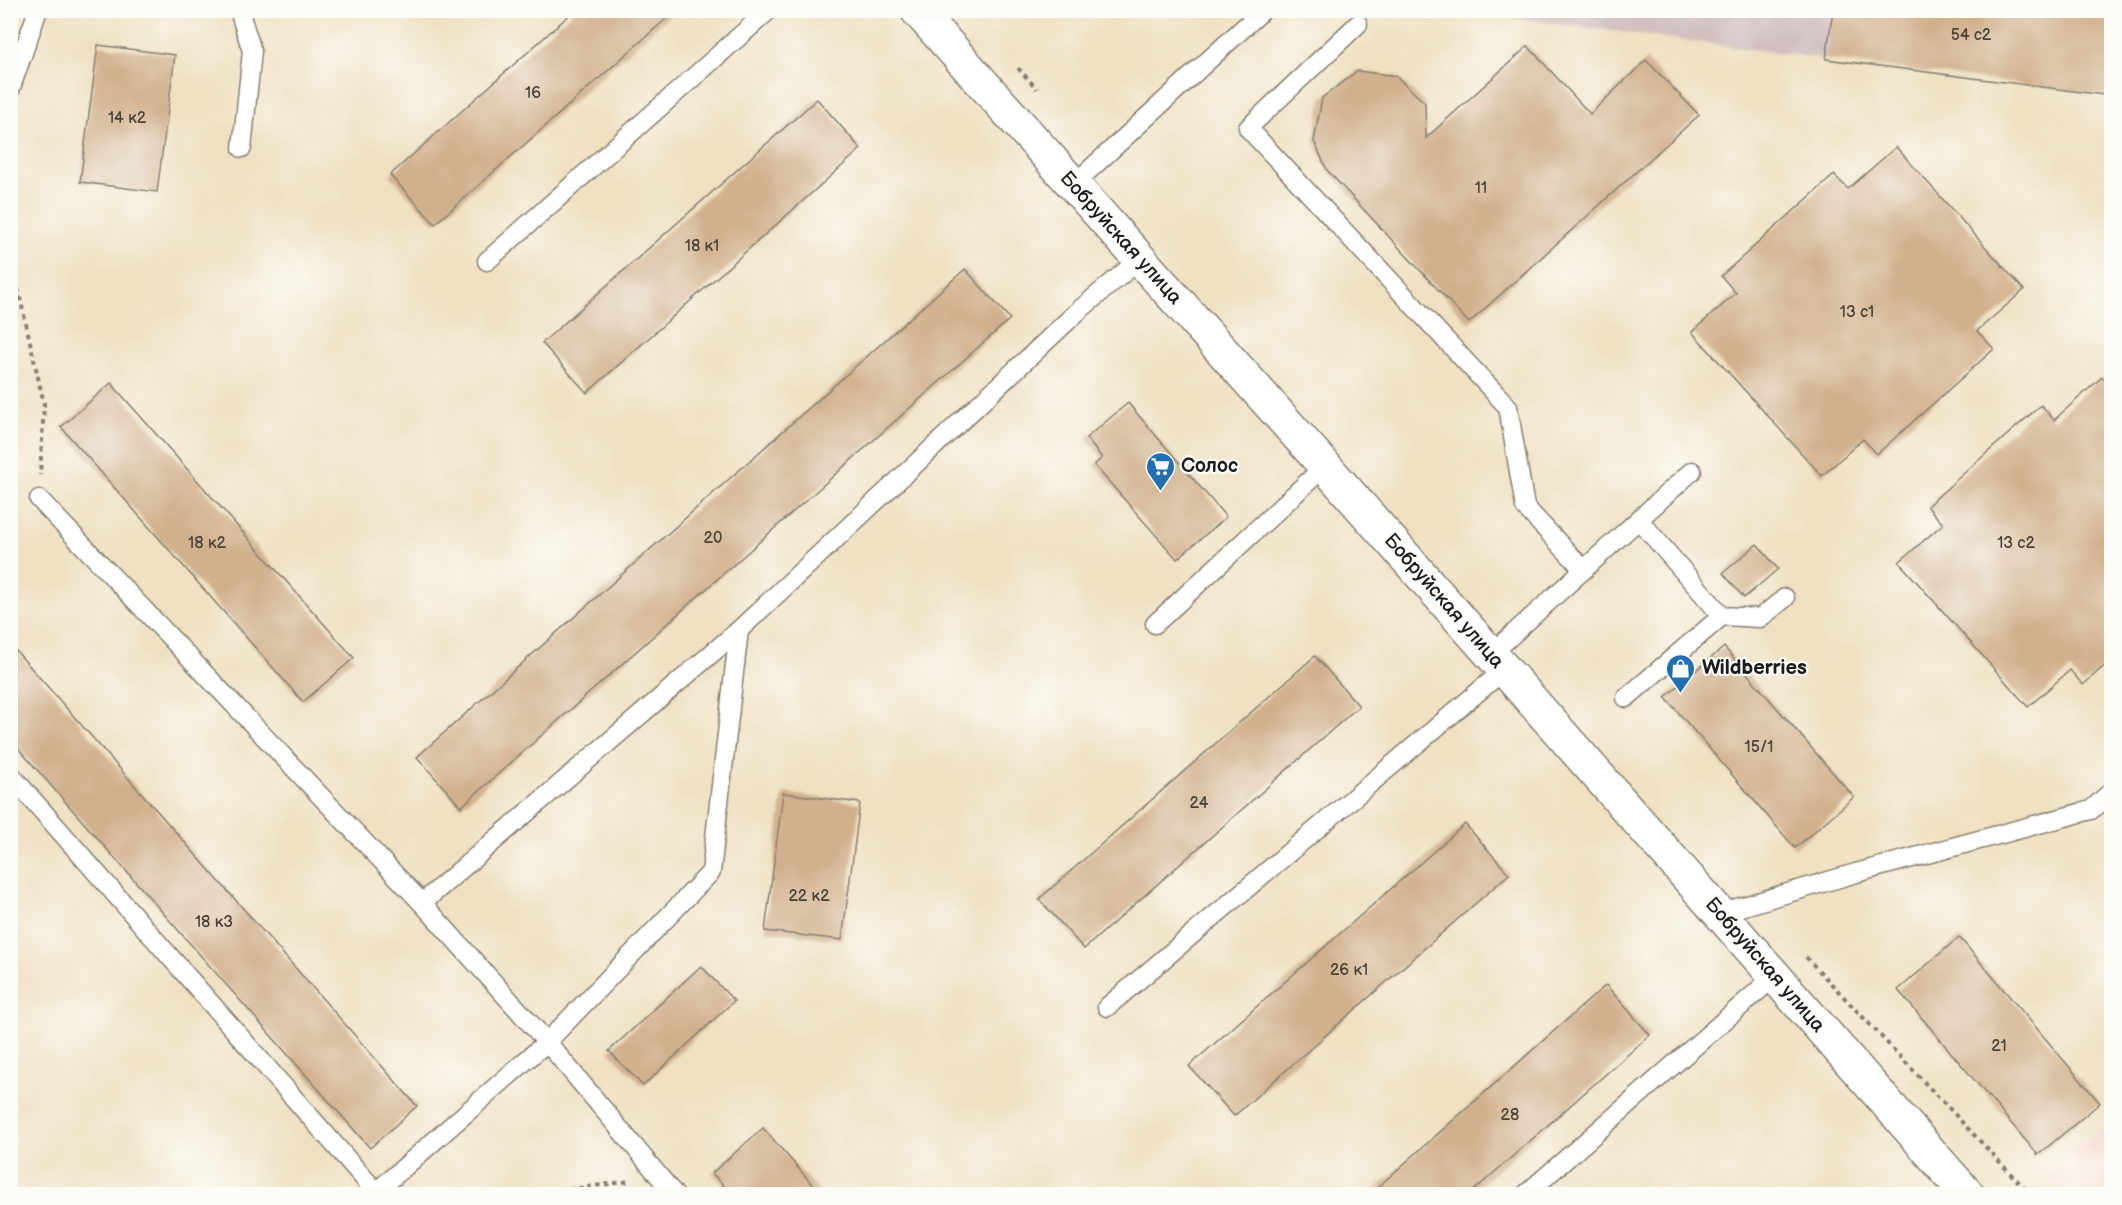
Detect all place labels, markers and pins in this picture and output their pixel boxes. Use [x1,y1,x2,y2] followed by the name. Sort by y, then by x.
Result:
[1144,450,1176,492] supermarket icon: Солос
[1181,454,1238,478] place label: Солос
[1665,652,1697,694] shop icon: Wildberries
[1702,656,1807,680] place label: Wildberries

